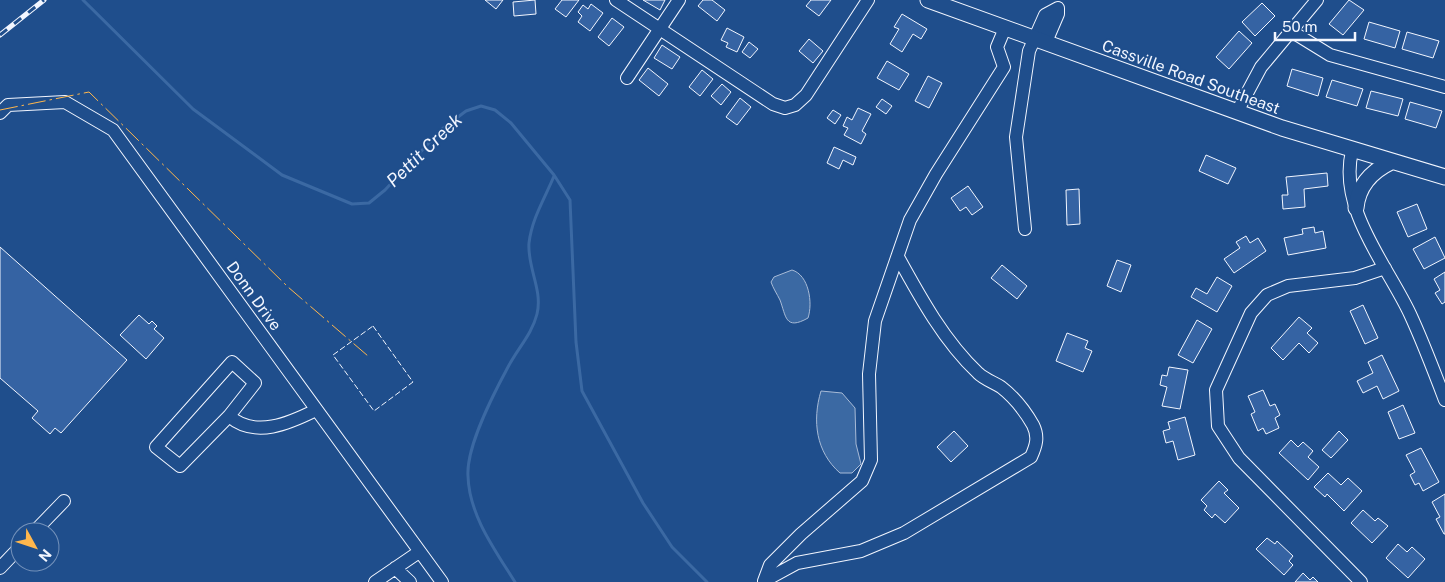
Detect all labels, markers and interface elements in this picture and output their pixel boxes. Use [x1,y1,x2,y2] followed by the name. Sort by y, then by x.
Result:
[1275,10,1355,42] scale bar
[1282,18,1317,35] text: 50 m
[1099,36,1283,118] street label: Cassville Road Southeast
[382,109,466,191] water label: Pettit Creek
[223,258,285,334] street label: Donn Drive
[10,522,60,572] north arrow
[35,546,55,565] text: N

